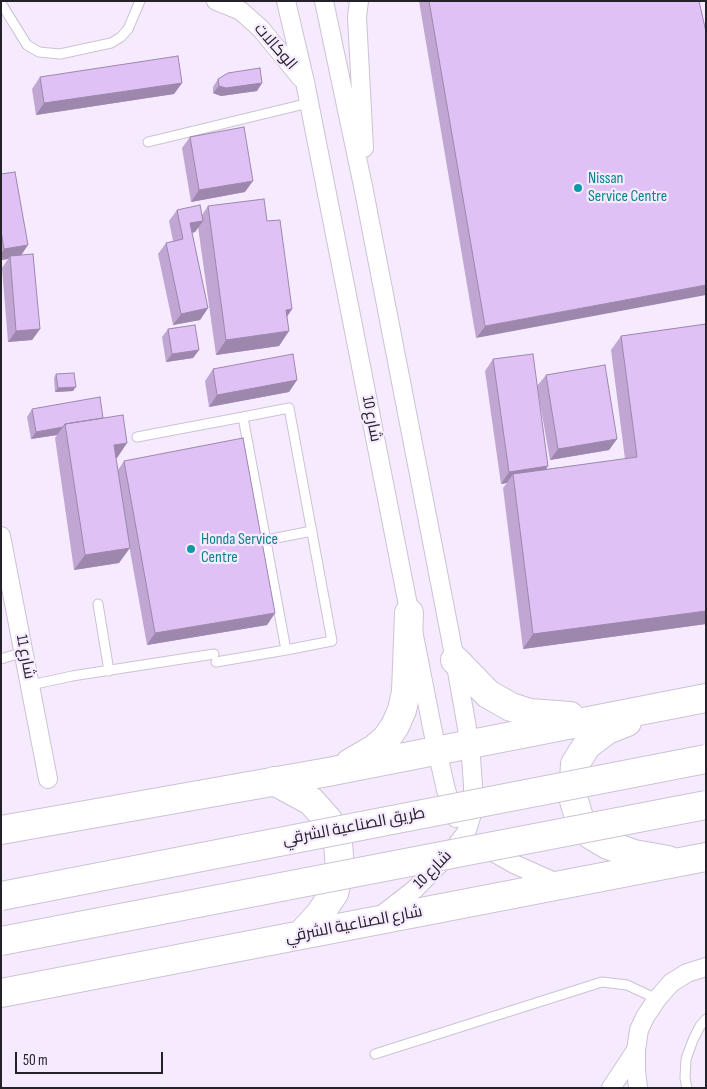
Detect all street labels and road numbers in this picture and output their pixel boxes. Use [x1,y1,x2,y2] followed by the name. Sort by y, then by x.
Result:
[250,20,300,74] street label: الوكالات
[357,394,385,444] street label: شارع 10
[11,633,39,681] street label: شارع 11
[281,804,427,850] street label: طريق الصناعية الشرقي
[410,847,456,893] street label: شارع 10
[284,902,424,948] street label: شارع الصناعية الشرقي

